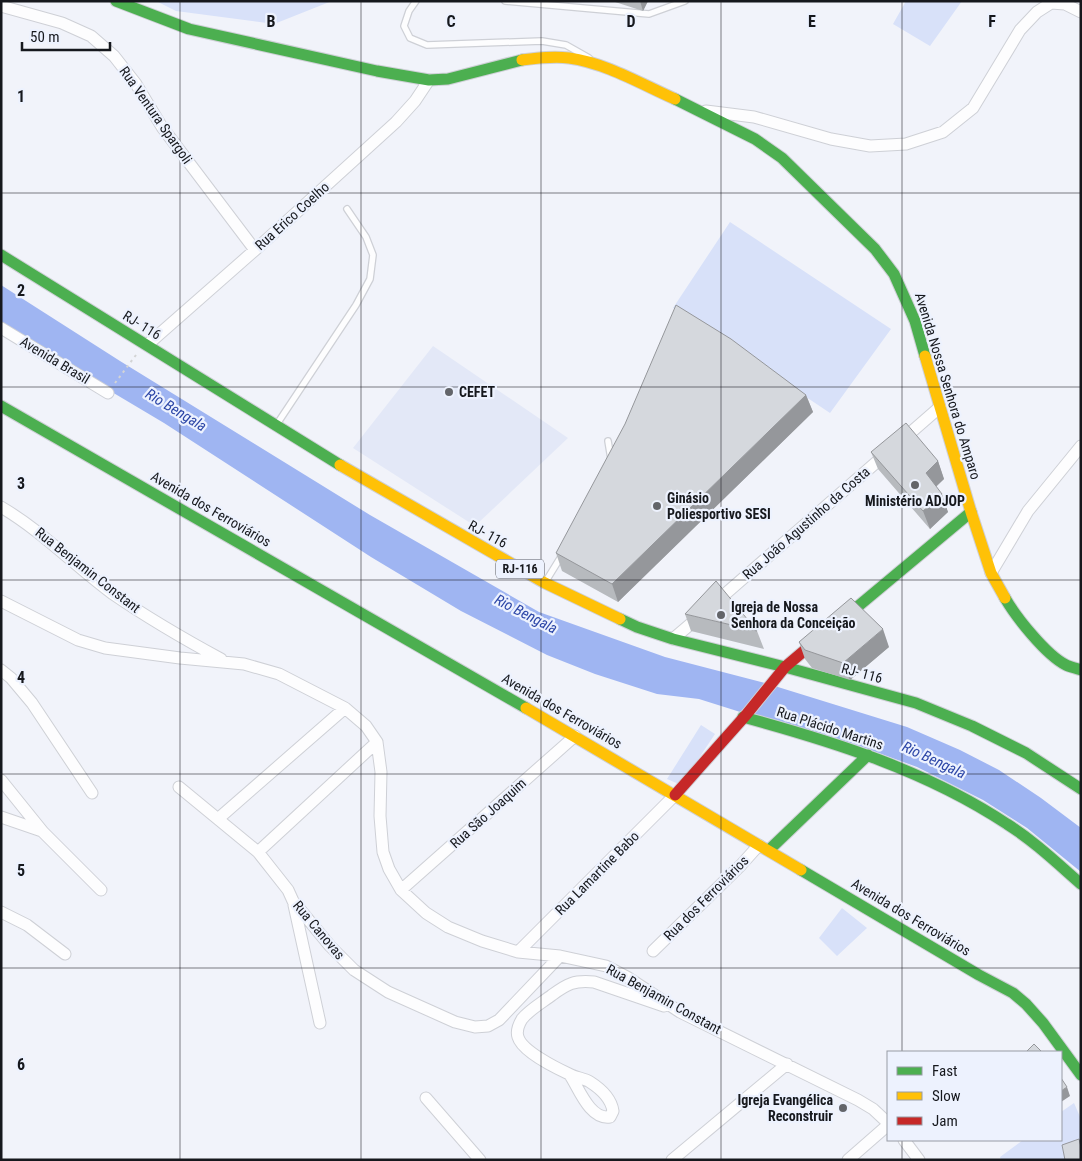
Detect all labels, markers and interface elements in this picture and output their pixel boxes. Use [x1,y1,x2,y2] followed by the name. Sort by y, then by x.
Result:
[267,12,276,31] text: B
[446,12,456,31] text: C
[626,12,636,31] text: D
[808,12,816,31] text: E
[988,12,996,31] text: F
[22,20,110,52] scale bar
[30,28,60,46] text: 50 m
[116,63,196,167] street label: Rua Ventura Spargoli
[17,87,25,106] text: 1
[252,179,332,253] street label: Rua Erico Coelho
[17,281,25,300] text: 2
[912,291,984,481] street label: Avenida Nossa Senhora do Amparo
[120,307,164,343] street label: RJ- 116
[17,333,93,387] street label: Avenida Brasil
[459,384,496,400] place label: CEFET
[142,385,210,435] water label: Rio Bengala
[443,386,455,398] marker: CEFET
[739,463,873,583] street label: Rua João Agustinho da Costa
[148,468,274,550] street label: Avenida dos Ferroviários
[17,474,25,493] text: 3
[909,479,921,491] marker: Ministério ADJOP
[667,490,771,522] place label: Ginásio Poliesportivo SESI
[865,493,965,509] place label: Ministério ADJOP
[651,500,663,512] marker: Ginásio Poliesportivo SESI
[466,517,510,551] street label: RJ- 116
[32,524,144,616] street label: Rua Benjamin Constant
[496,560,544,578] road number: RJ-116
[492,591,560,637] water label: Rio Bengala
[731,599,856,631] place label: Igreja de Nossa Senhora da Conceição
[715,609,727,621] marker: Igreja de Nossa Senhora da Conceição
[840,660,884,686] street label: RJ- 116
[17,668,25,687] text: 4
[499,670,625,752] street label: Avenida dos Ferroviários
[775,703,885,753] street label: Rua Plácido Martins
[899,737,969,783] water label: Rio Bengala
[447,775,529,851] street label: Rua São Joaquim
[552,828,642,918] street label: Rua Lamartine Babo
[660,852,752,944] street label: Rua dos Ferroviários
[17,861,25,880] text: 5
[849,875,973,959] street label: Avenida dos Ferroviários
[290,897,348,963] street label: Rua Canovas
[604,961,724,1037] street label: Rua Benjamin Constant
[887,1051,1062,1141] legend
[17,1055,25,1074] text: 6
[932,1062,957,1080] text: Fast
[932,1087,961,1105] text: Slow
[738,1092,833,1124] place label: Igreja Evangélica Reconstruir
[837,1102,849,1114] marker: Igreja Evangélica Reconstruir
[932,1112,958,1130] text: Jam

